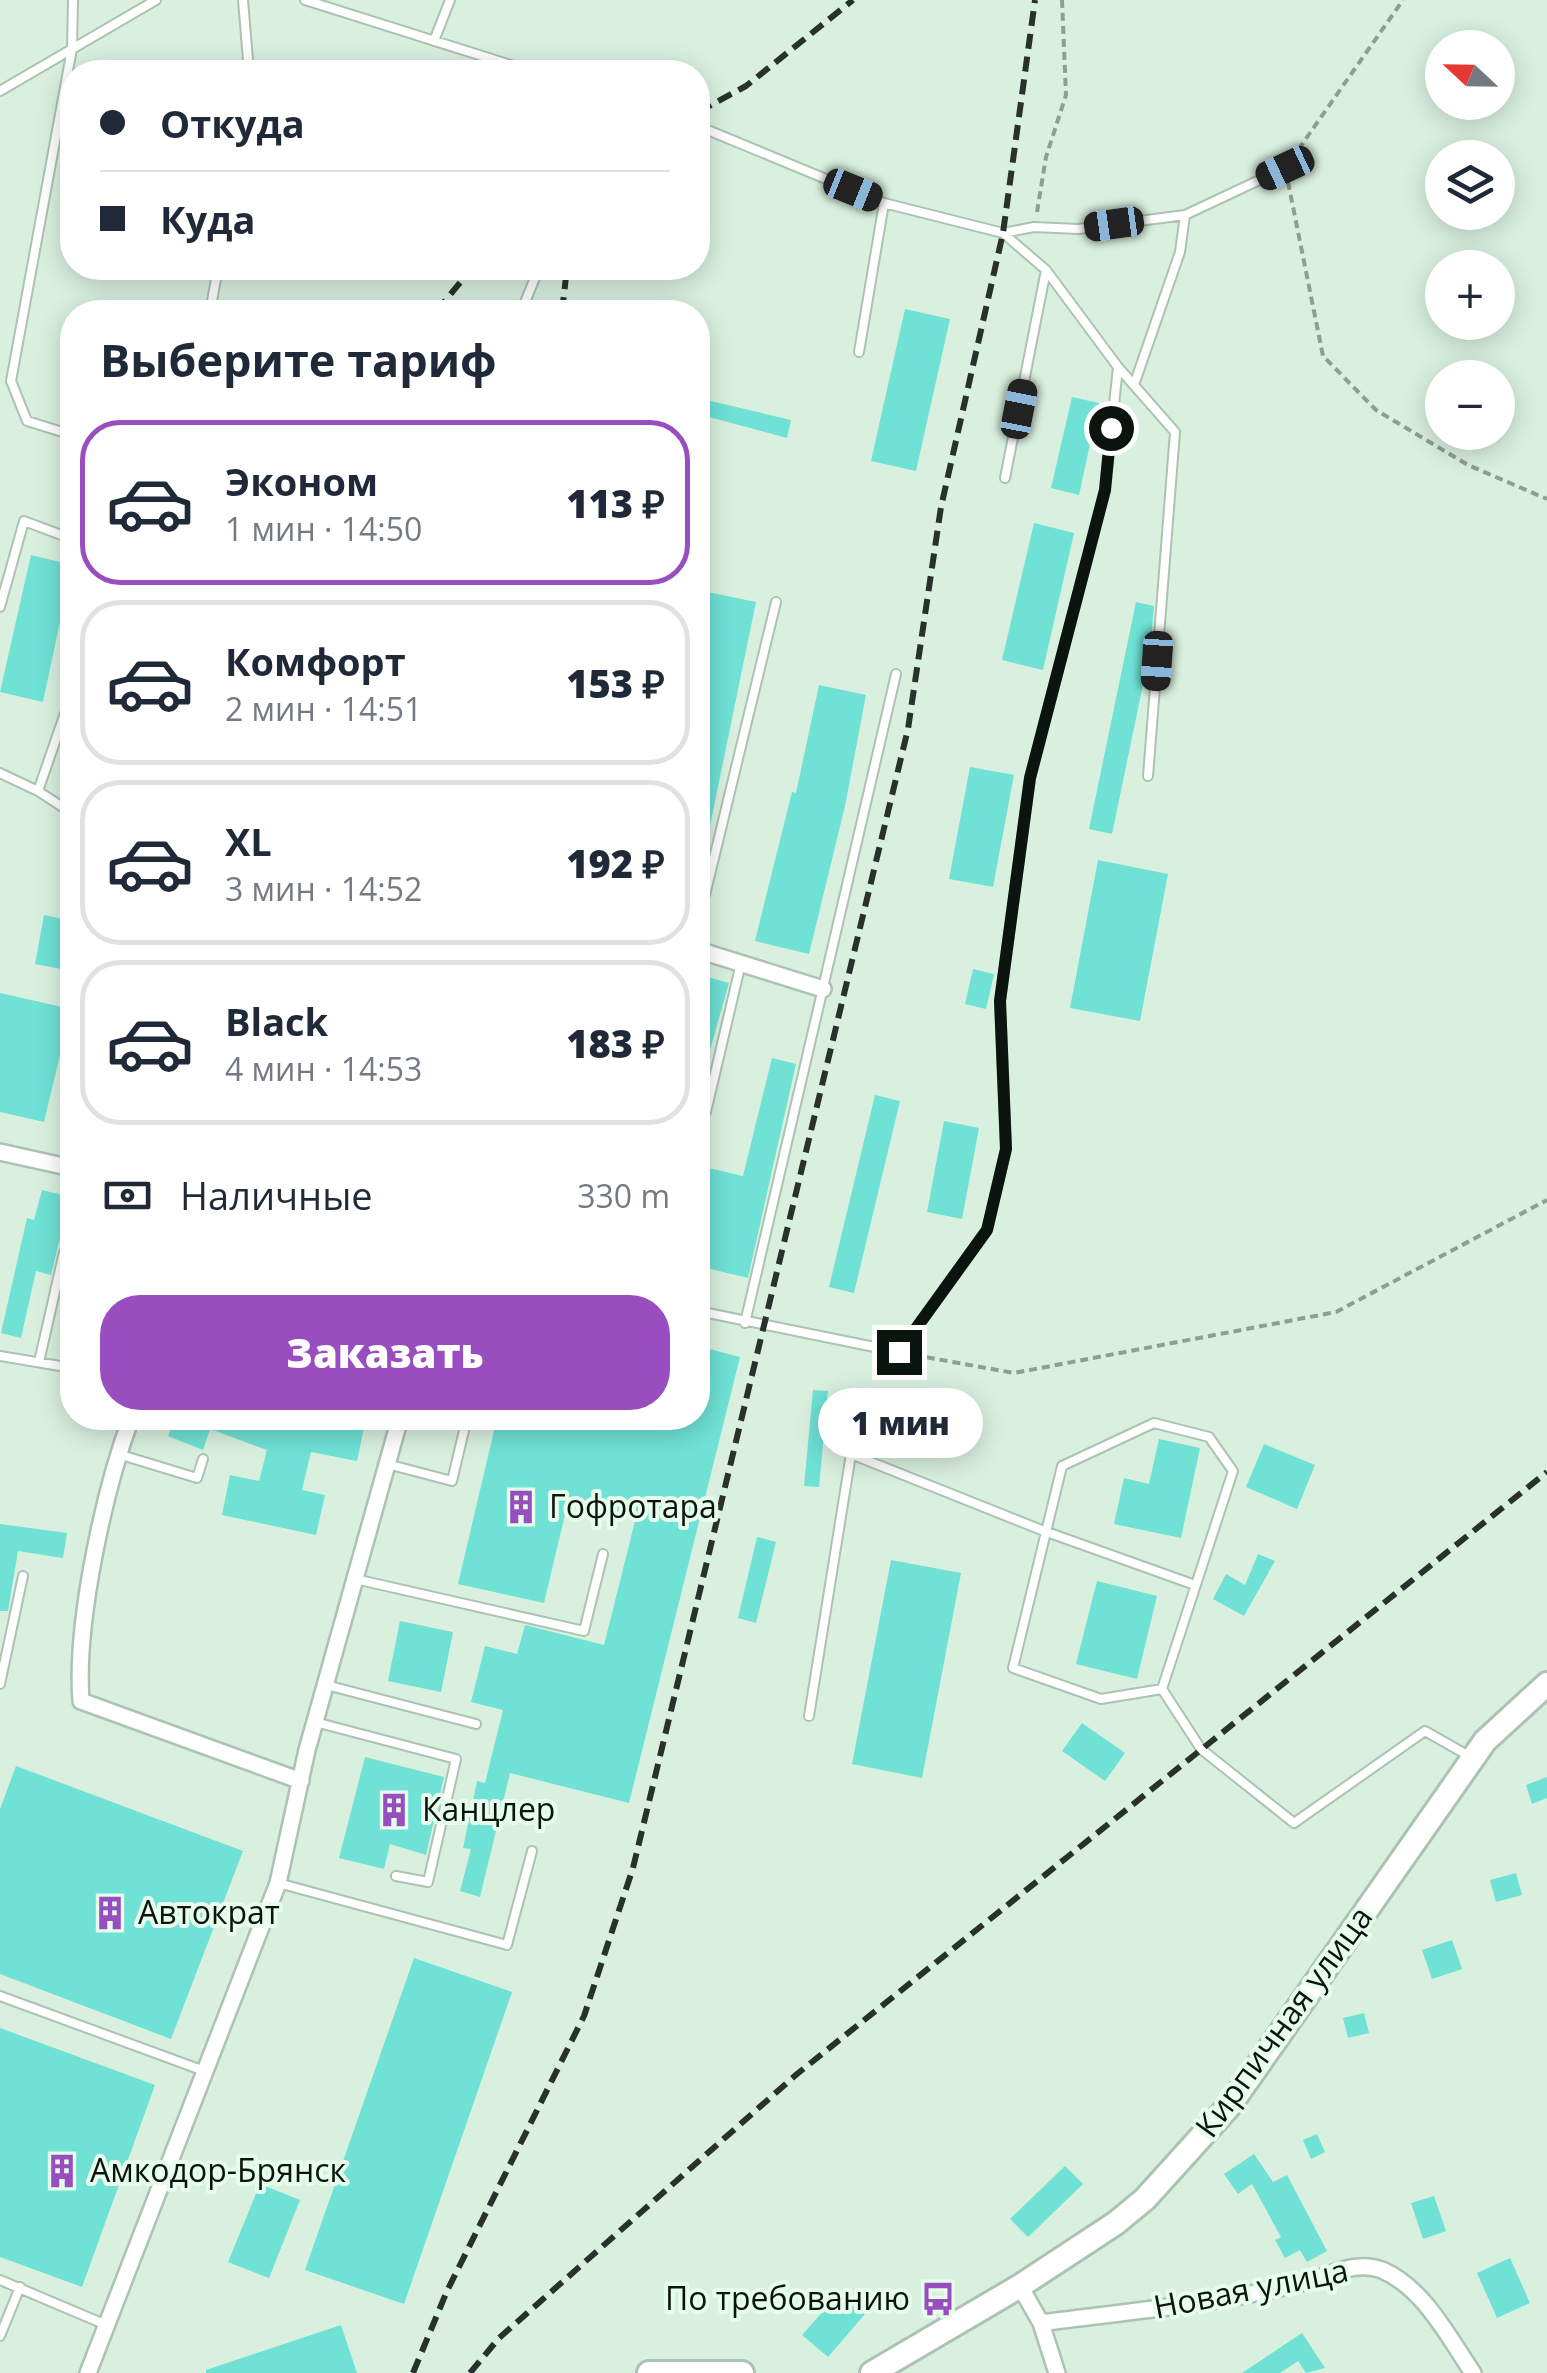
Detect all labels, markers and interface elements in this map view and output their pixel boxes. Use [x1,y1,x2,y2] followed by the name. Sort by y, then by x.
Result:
[1425,30,1515,120] north arrow
[1425,30,1515,450] map controls
[160,97,305,149] text: Откуда
[1425,140,1515,230] button: layers
[1251,142,1319,194] car
[820,165,886,215] car
[160,193,255,245] text: Куда
[1082,205,1146,243] car
[1425,250,1515,340] button: +
[100,329,497,390] text: Выберите тариф
[1425,360,1515,450] button: −
[999,377,1039,441] car
[1089,406,1134,451] route start
[225,455,378,507] text: Эконом
[105,458,195,548] icon: car
[566,477,665,529] text: 113 ₽
[225,507,422,550] text: 1 мин · 14:50
[1140,630,1174,692] car
[225,635,406,687] text: Комфорт
[105,638,195,728] icon: car
[566,657,665,709] text: 153 ₽
[225,687,422,730] text: 2 мин · 14:51
[225,815,272,867] text: XL
[105,818,195,908] icon: car
[566,837,665,889] text: 192 ₽
[225,867,422,910] text: 3 мин · 14:52
[225,995,328,1047] text: Black
[105,998,195,1088] icon: car
[566,1017,665,1069] text: 183 ₽
[225,1047,422,1090] text: 4 мин · 14:53
[100,1168,155,1223] icon: cash
[180,1169,373,1221] text: Наличные
[577,1174,670,1217] text: 330 m
[100,1295,670,1410] button: Заказать
[877,1330,922,1375] route end
[816,1387,982,1457] callout: 1 мин
[851,1401,950,1444] text: 1 мин
[549,1484,717,1527] place label: Гофротара
[502,1488,540,1526] building icon: Гофротара
[422,1787,555,1830] place label: Канцлер
[375,1791,413,1829] building icon: Канцлер
[138,1890,280,1933] place label: Автократ
[91,1894,129,1932] building icon: Автократ
[1184,1897,1381,2145] street label: Кирпичная улица
[90,2148,346,2191] place label: Амкодор-Брянск
[43,2152,81,2190] building icon: Амкодор-Брянск
[1150,2248,1352,2327] street label: Новая улица
[665,2276,910,2319] place label: По требованию
[919,2280,957,2318] bus stop icon: По требованию

